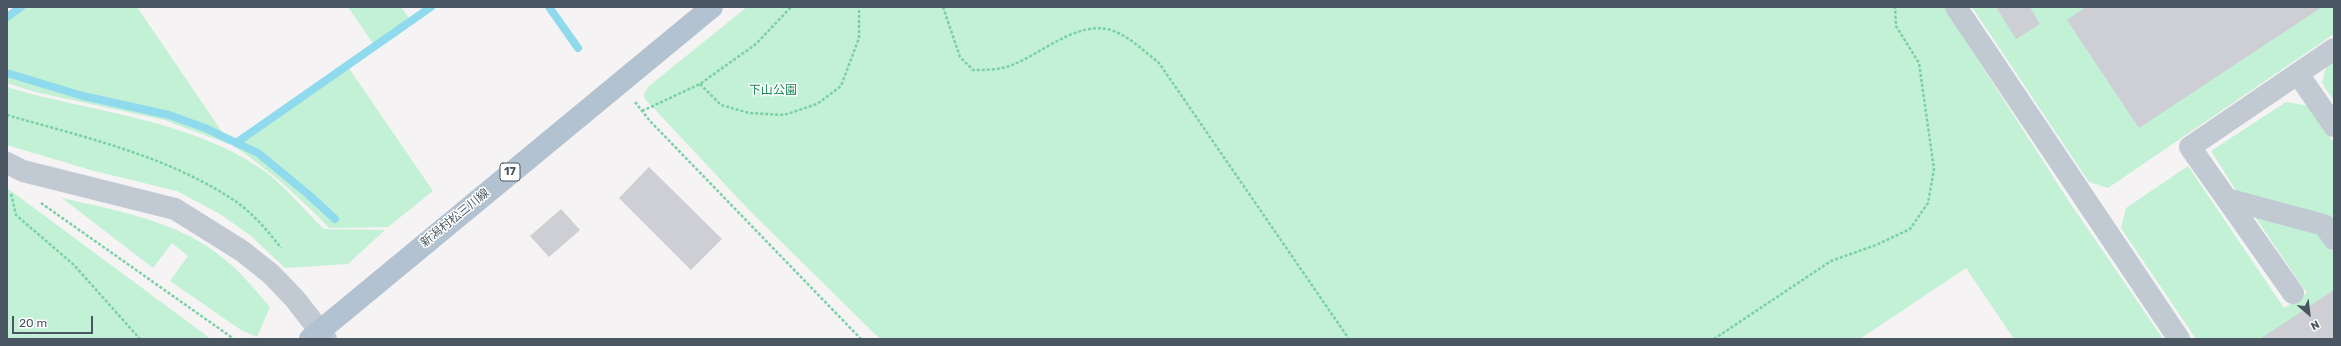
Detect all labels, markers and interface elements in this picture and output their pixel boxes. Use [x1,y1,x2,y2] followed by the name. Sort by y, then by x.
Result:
[749,84,797,98] park label: 下山公園
[500,163,520,181] road number: 17
[418,186,492,250] street label: 新潟村松三川線
[2289,294,2329,334] north arrow
[14,308,95,334] scale bar
[19,316,47,330] text: 20 m
[2308,317,2321,333] text: N

